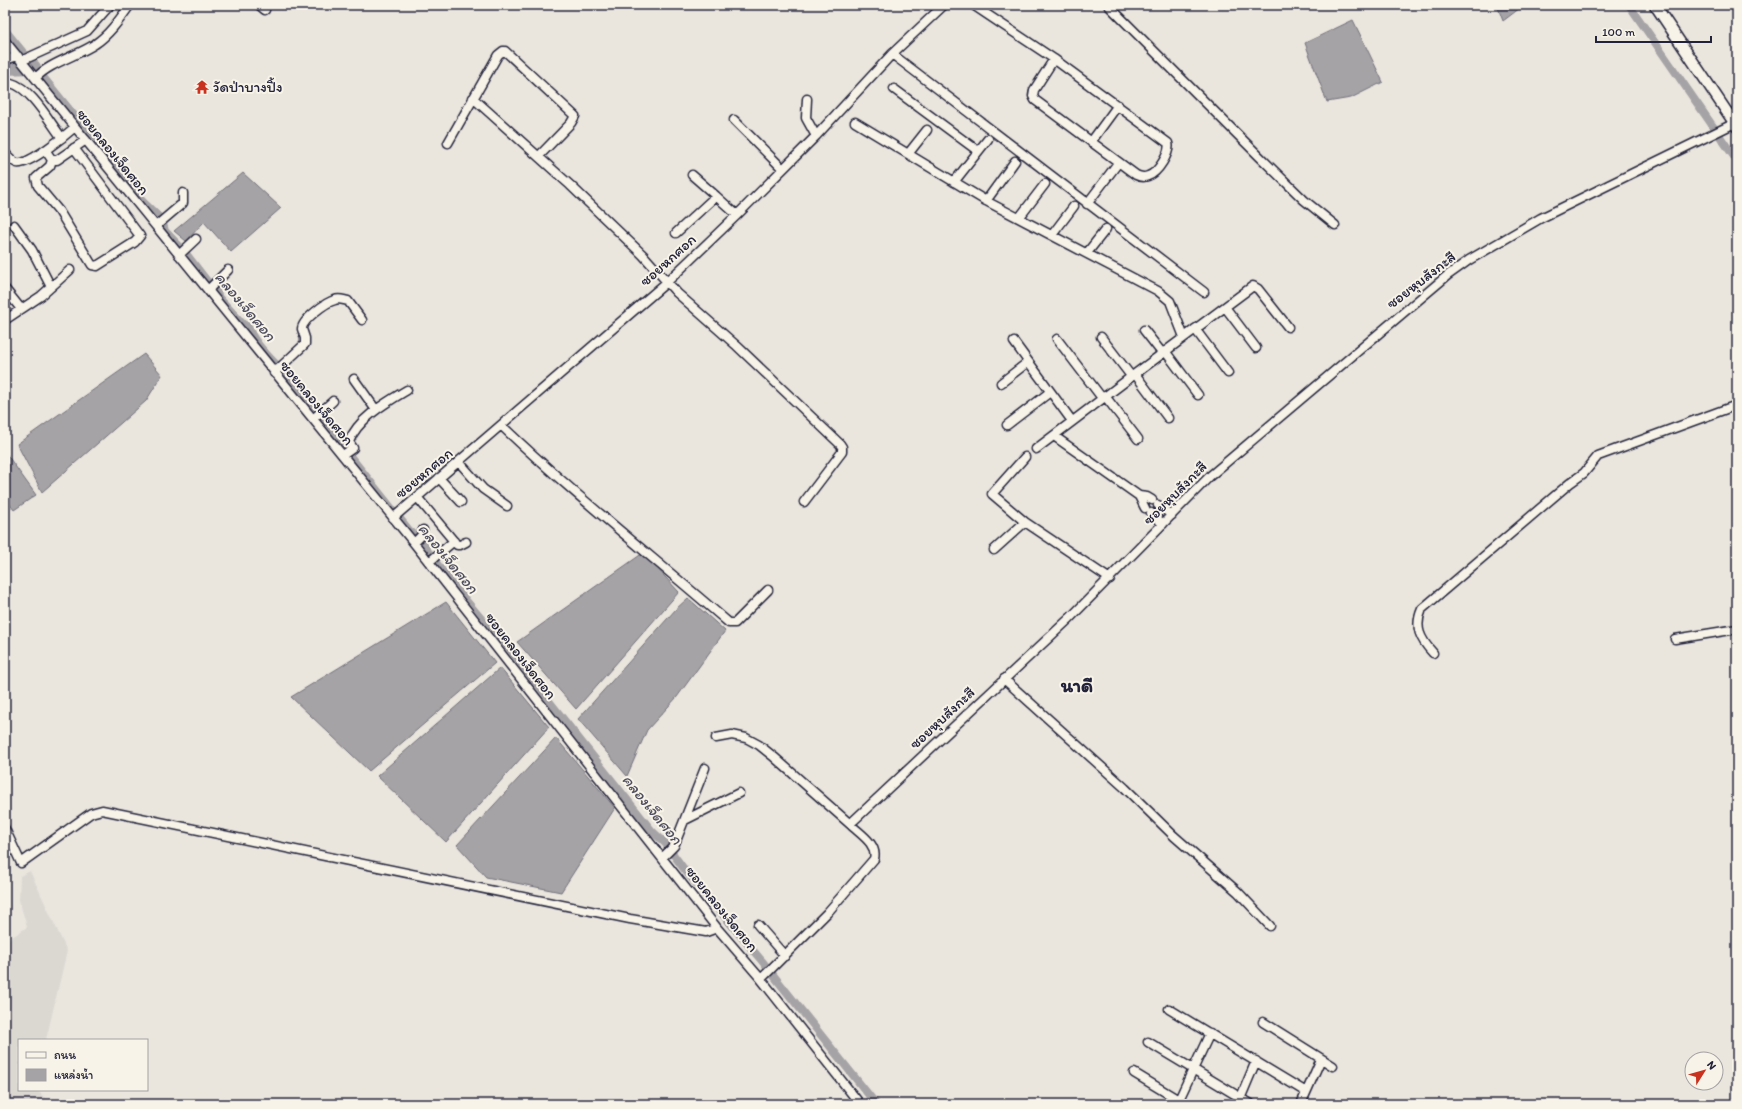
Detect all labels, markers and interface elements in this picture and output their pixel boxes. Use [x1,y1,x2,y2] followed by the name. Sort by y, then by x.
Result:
[1596,18,1711,44] scale bar
[1602,25,1635,39] text: 100 m
[213,77,283,96] place label: วัดป่าบางปิ้ง
[194,79,210,95] temple icon: วัดป่าบางปิ้ง
[73,105,153,199] street label: ซอยคลองเจ็ดศอก
[636,230,700,290] street label: ซอยหกศอก
[1383,247,1460,313] street label: ซอยหุบสังกะสี
[211,268,281,346] water label: คลองเจ็ดศอก
[276,357,358,449] street label: ซอยคลองเจ็ดศอก
[392,444,456,502] street label: ซอยหกศอก
[1139,457,1211,529] street label: ซอยหุบสังกะสี
[415,519,483,598] water label: คลองเจ็ดศอก
[481,609,561,703] street label: ซอยคลองเจ็ดศอก
[1060,674,1093,697] district label: นาดี
[906,683,979,753] street label: ซอยหุบสังกะสี
[619,770,687,849] water label: คลองเจ็ดศอก
[682,862,762,956] street label: ซอยคลองเจ็ดศอก
[18,1039,148,1091] legend
[54,1048,76,1062] text: ถนน
[1684,1051,1724,1091] north arrow
[1704,1058,1719,1072] text: N
[54,1068,93,1082] text: แหล่งน้ำ

